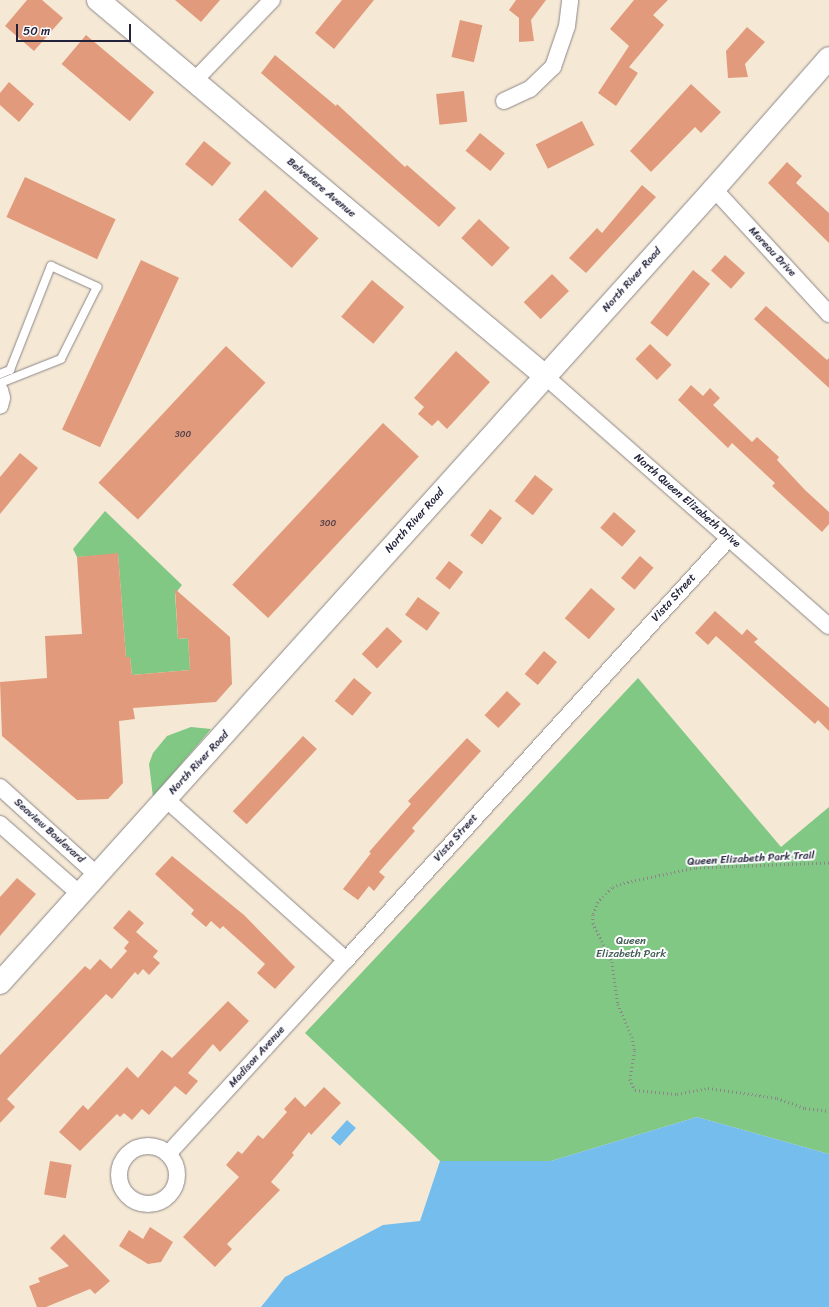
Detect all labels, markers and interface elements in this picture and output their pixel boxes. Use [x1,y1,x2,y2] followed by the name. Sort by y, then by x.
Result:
[18,16,133,42] scale bar
[23,20,50,42] text: 50 m
[284,155,358,221] street label: Belvedere Avenue
[745,224,799,280] street label: Moreau Drive
[599,245,665,315] street label: North River Road
[175,429,191,439] house number: 300
[631,451,743,551] street label: North Queen Elizabeth Drive
[382,486,448,556] street label: North River Road
[320,518,336,528] house number: 300
[649,571,699,625] street label: Vista Street
[166,728,232,798] street label: North River Road
[11,796,87,866] street label: Seaview Boulevard
[431,811,481,865] street label: Vista Street
[687,849,815,869] street label: Queen Elizabeth Park Trail
[596,935,666,961] park label: Queen Elizabeth Park
[226,1024,288,1090] street label: Madison Avenue

